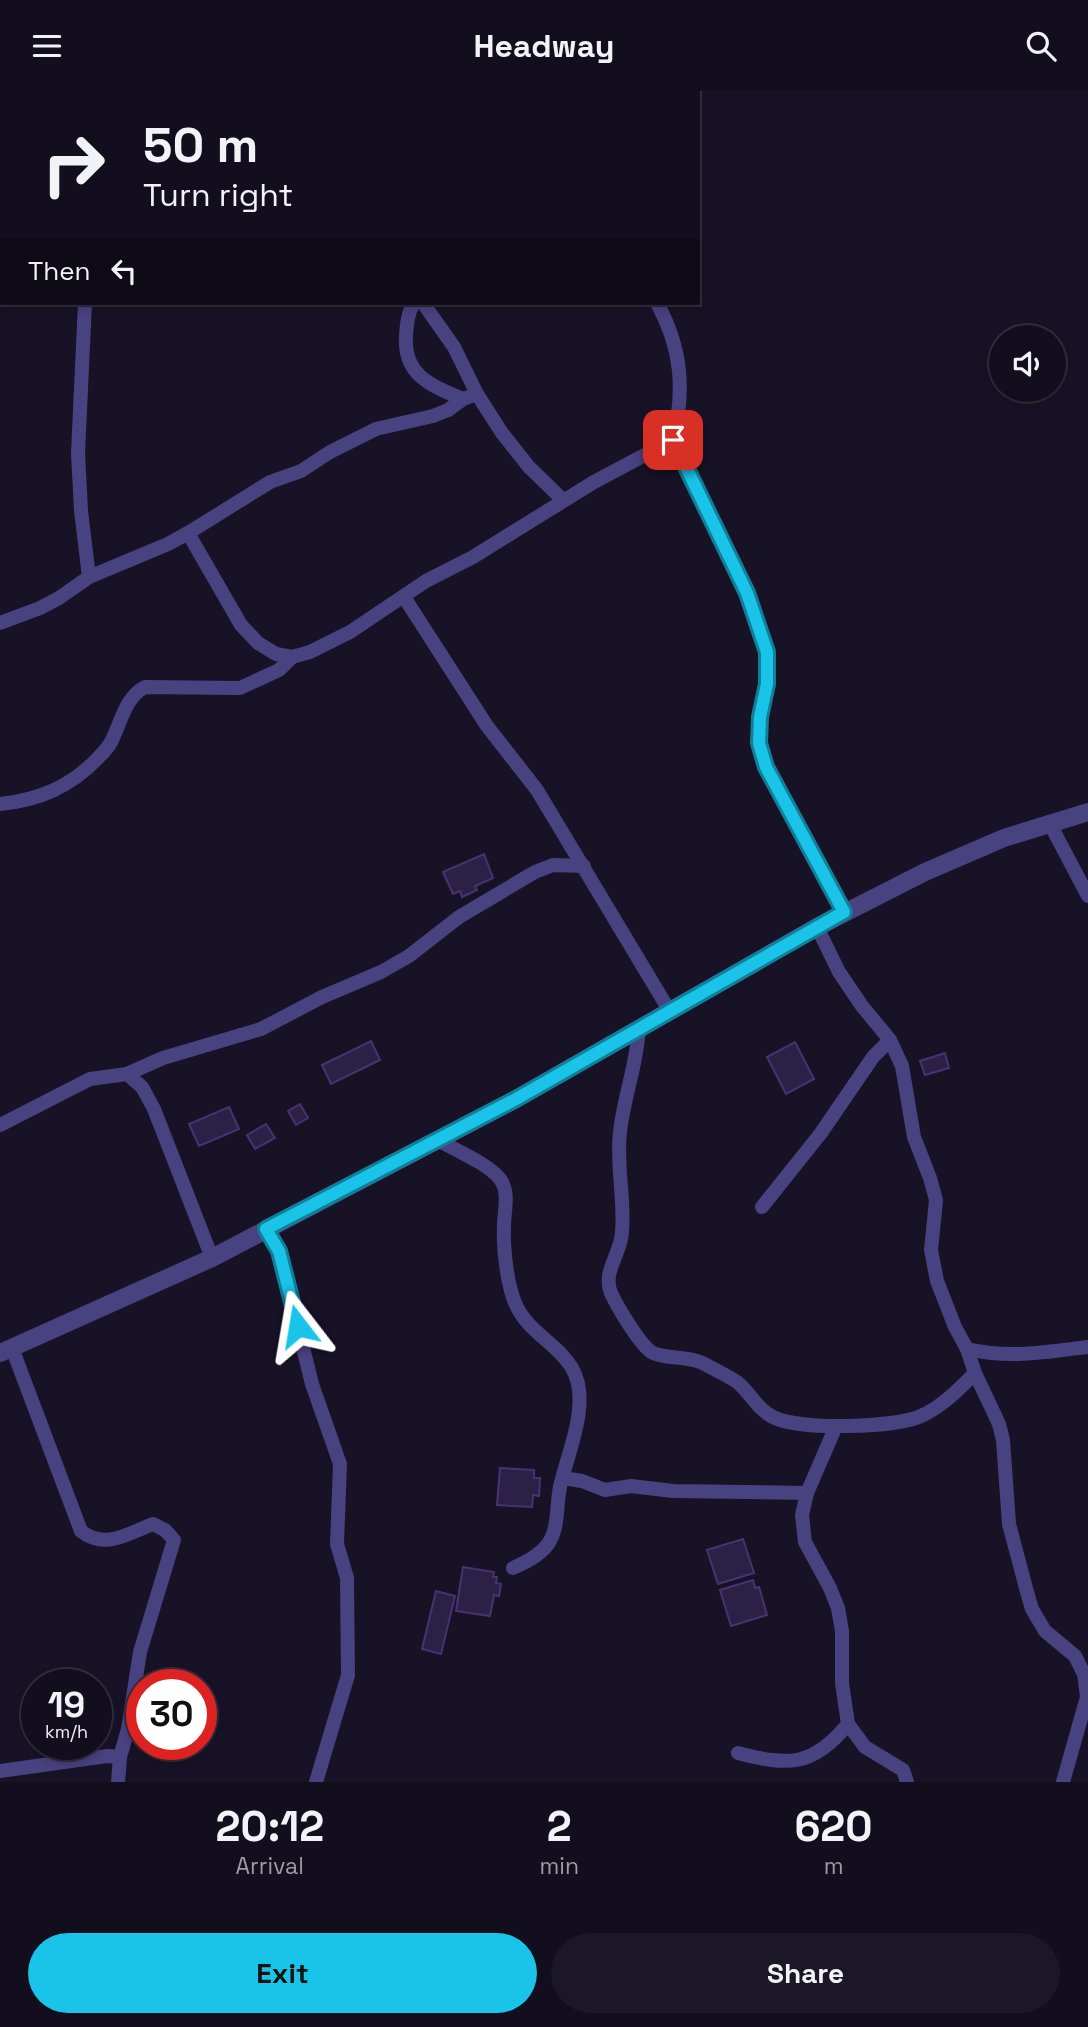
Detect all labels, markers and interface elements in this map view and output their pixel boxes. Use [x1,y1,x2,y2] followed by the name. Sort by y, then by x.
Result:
[474,26,614,66] text: Headway
[28,27,66,65] icon: menu
[1022,27,1060,65] icon: search
[143,114,258,176] text: 50 m
[28,119,119,210] icon: right
[143,175,293,215] text: Turn right
[105,252,143,290] icon: left
[28,254,91,288] text: Then
[989,325,1066,402] map controls
[989,325,1066,402] button: sound
[643,410,703,470] pin
[654,421,692,459] icon: arrive
[261,1289,335,1363] position arrow
[126,1669,217,1760] speed limit sign: 30
[48,1683,85,1727] text: 19
[45,1720,88,1743] text: km/h
[215,1800,324,1853] text: 20:12
[547,1800,572,1853] text: 2
[795,1800,873,1853] text: 620
[236,1851,304,1881] text: Arrival
[540,1851,579,1881] text: min
[824,1851,843,1881] text: m
[28,1933,537,2013] button: Exit
[551,1933,1060,2013] button: Share

